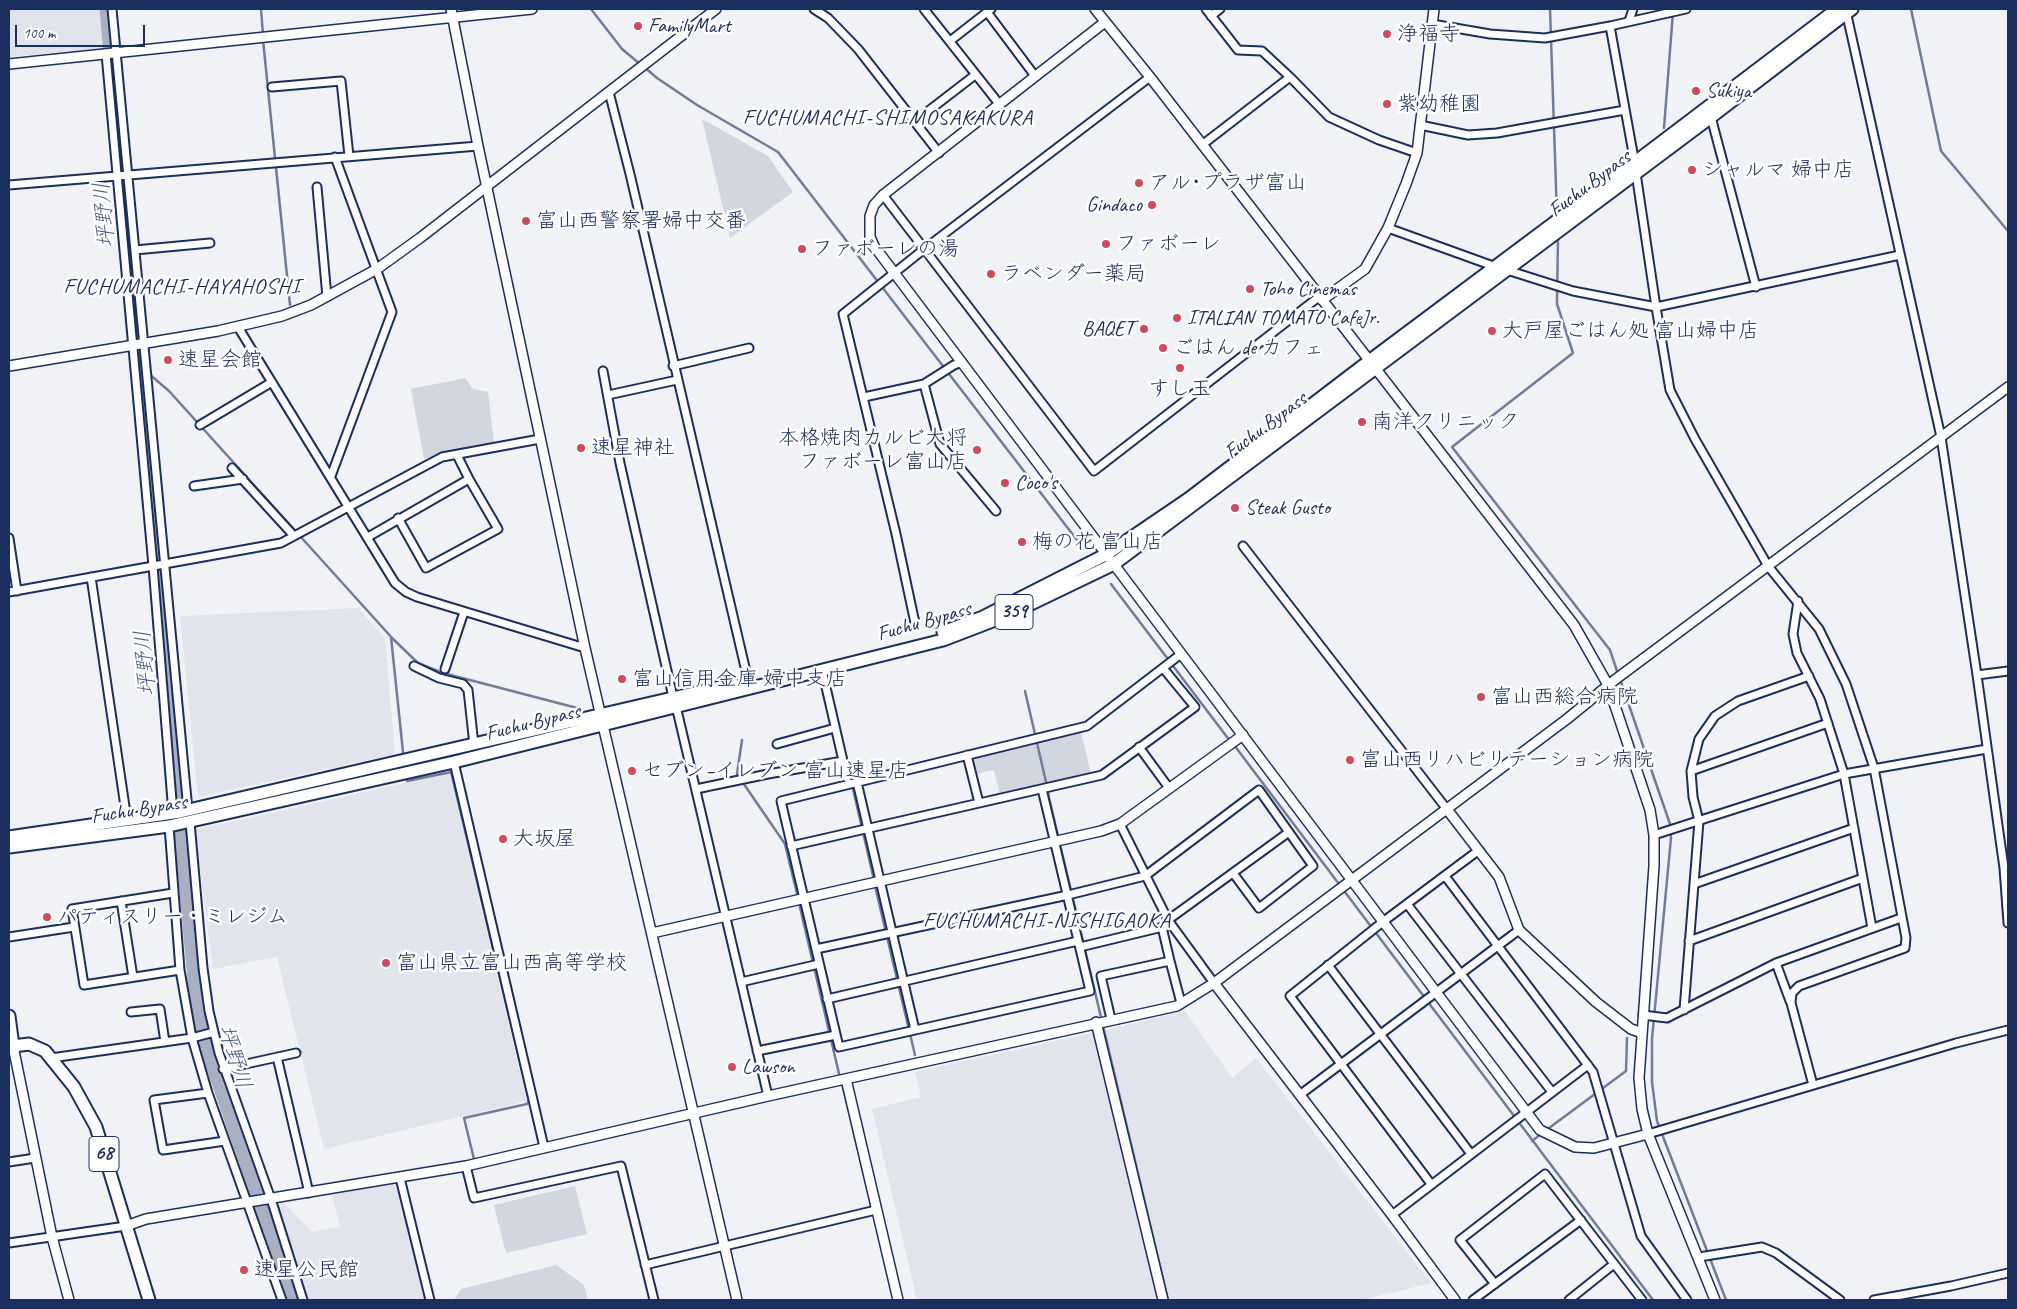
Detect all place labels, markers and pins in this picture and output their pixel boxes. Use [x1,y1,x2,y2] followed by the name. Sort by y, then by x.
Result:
[648,13,731,39] place label: FamilyMart
[632,20,644,32] marker: FamilyMart
[1397,21,1460,47] place label: 浄福寺
[1381,28,1393,40] marker: 浄福寺
[1706,78,1751,104] place label: Sukiya
[1690,85,1702,97] marker: Sukiya
[1397,91,1481,117] place label: 紫幼稚園
[1381,98,1393,110] marker: 紫幼稚園
[1702,157,1854,183] place label: シャルマ 婦中店
[1686,164,1698,176] marker: シャルマ 婦中店
[1149,170,1306,196] place label: アル･プラザ富山
[1133,177,1145,189] marker: アル･プラザ富山
[1086,192,1142,218] place label: Gindaco
[1146,199,1158,211] marker: Gindaco
[536,208,746,234] place label: 富山西警察署婦中交番
[520,215,532,227] marker: 富山西警察署婦中交番
[1116,231,1221,257] place label: ファボーレ
[812,236,959,262] place label: ファボーレの湯
[1100,238,1112,250] marker: ファボーレ
[796,243,808,255] marker: ファボーレの湯
[1001,261,1146,287] place label: ラベンダー薬局
[985,268,997,280] marker: ラベンダー薬局
[1260,276,1356,302] place label: Toho Cinemas
[1244,283,1256,295] marker: Toho Cinemas
[1187,305,1380,331] place label: ITALIAN TOMATO CafeJr.
[1171,312,1183,324] marker: ITALIAN TOMATO CafeJr.
[1082,316,1134,342] place label: BAQET
[1502,318,1759,344] place label: 大戸屋ごはん処 富山婦中店
[1138,323,1150,335] marker: BAQET
[1486,325,1498,337] marker: 大戸屋ごはん処 富山婦中店
[1173,335,1324,361] place label: ごはん de カフェ
[1157,342,1169,354] marker: ごはん de カフェ
[178,347,262,373] place label: 速星会館
[162,354,174,366] marker: 速星会館
[1174,362,1186,374] marker: すし玉
[1149,376,1211,402] place label: すし玉
[1372,409,1519,435] place label: 南洋クリニック
[1356,416,1368,428] marker: 南洋クリニック
[778,425,967,475] place label: 本格焼肉カルビ大将 ファボーレ富山店
[591,435,675,461] place label: 速星神社
[575,442,587,454] marker: 速星神社
[971,444,983,456] marker: 本格焼肉カルビ大将 ファボーレ富山店
[1015,470,1057,496] place label: Coco's
[999,477,1011,489] marker: Coco's
[1245,495,1330,521] place label: Steak Gusto
[1229,502,1241,514] marker: Steak Gusto
[1032,529,1163,555] place label: 梅の花 富山店
[1016,536,1028,548] marker: 梅の花 富山店
[632,666,847,692] place label: 富山信用金庫 婦中支店
[616,673,628,685] marker: 富山信用金庫 婦中支店
[1491,684,1638,710] place label: 富山西総合病院
[1475,691,1487,703] marker: 富山西総合病院
[1360,747,1654,773] place label: 富山西リハビリテーション病院
[1344,754,1356,766] marker: 富山西リハビリテーション病院
[642,758,908,784] place label: セブン−イレブン 富山速星店
[626,765,638,777] marker: セブン−イレブン 富山速星店
[513,826,576,852] place label: 大坂屋
[497,833,509,845] marker: 大坂屋
[57,904,288,930] place label: パティスリー・ミレジム
[41,911,53,923] marker: パティスリー・ミレジム
[396,950,627,976] place label: 富山県立富山西高等学校
[380,957,392,969] marker: 富山県立富山西高等学校
[742,1054,795,1080] place label: Lawson
[726,1061,738,1073] marker: Lawson
[254,1257,359,1283] place label: 速星公民館
[238,1264,250,1276] marker: 速星公民館

